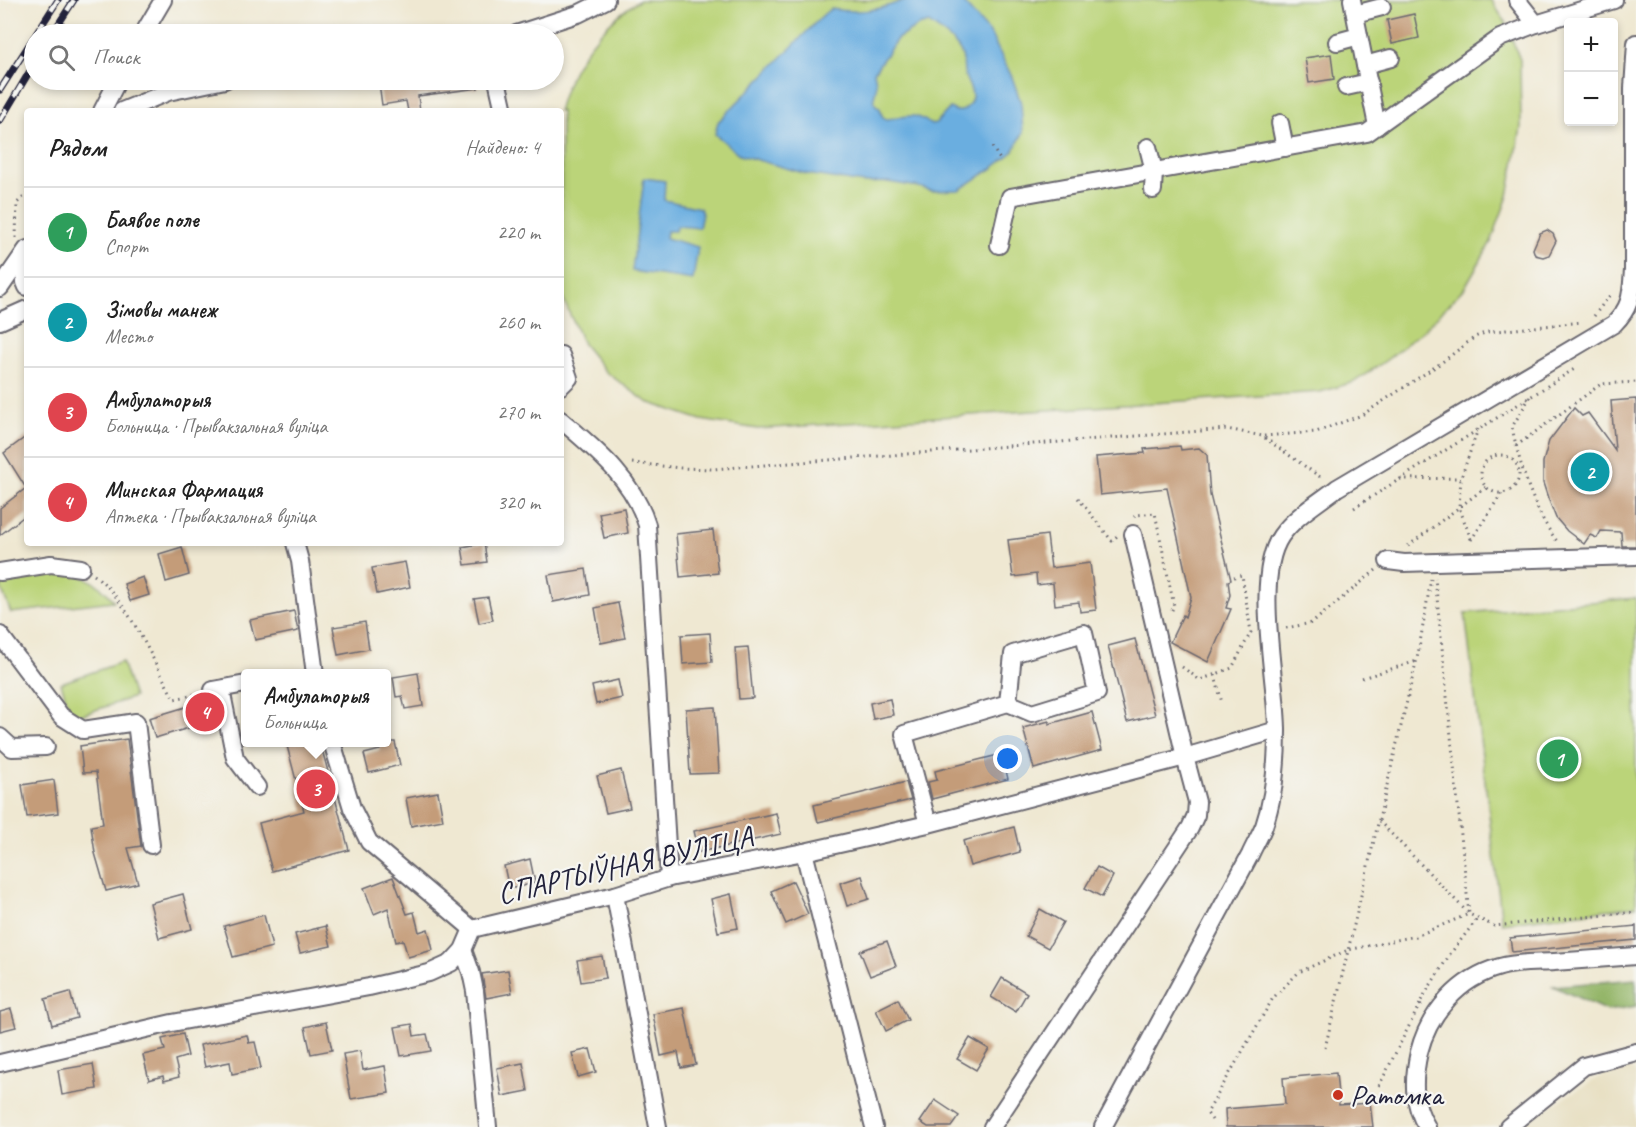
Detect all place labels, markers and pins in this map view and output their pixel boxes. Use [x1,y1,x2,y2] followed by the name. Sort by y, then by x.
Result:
[1570,450,1610,494] pin: 2
[186,690,224,734] pin: 4
[1540,736,1578,782] pin: 1
[296,766,336,812] pin: 3
[1350,1076,1445,1114] place label: Ратомка
[1331,1088,1345,1102] marker: Ратомка

